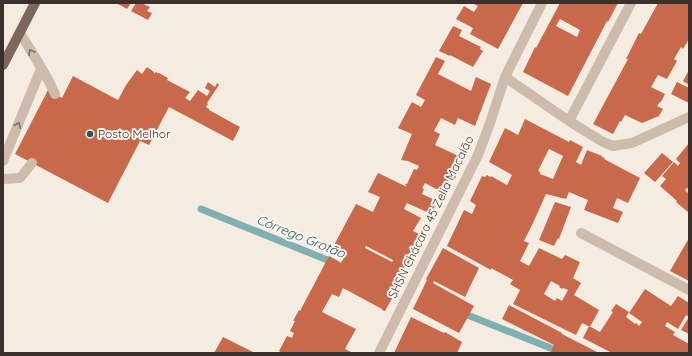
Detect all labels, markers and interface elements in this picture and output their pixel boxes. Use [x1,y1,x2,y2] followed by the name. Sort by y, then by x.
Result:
[28,49,35,56] one-way arrow
[13,121,21,129] one-way arrow
[98,126,171,141] place label: Posto Melhor
[85,129,95,139] marker: Posto Melhor
[385,133,477,301] street label: SHSN Chácara 45 Zelia Macalão
[254,211,349,262] water label: Córrego Grotão

